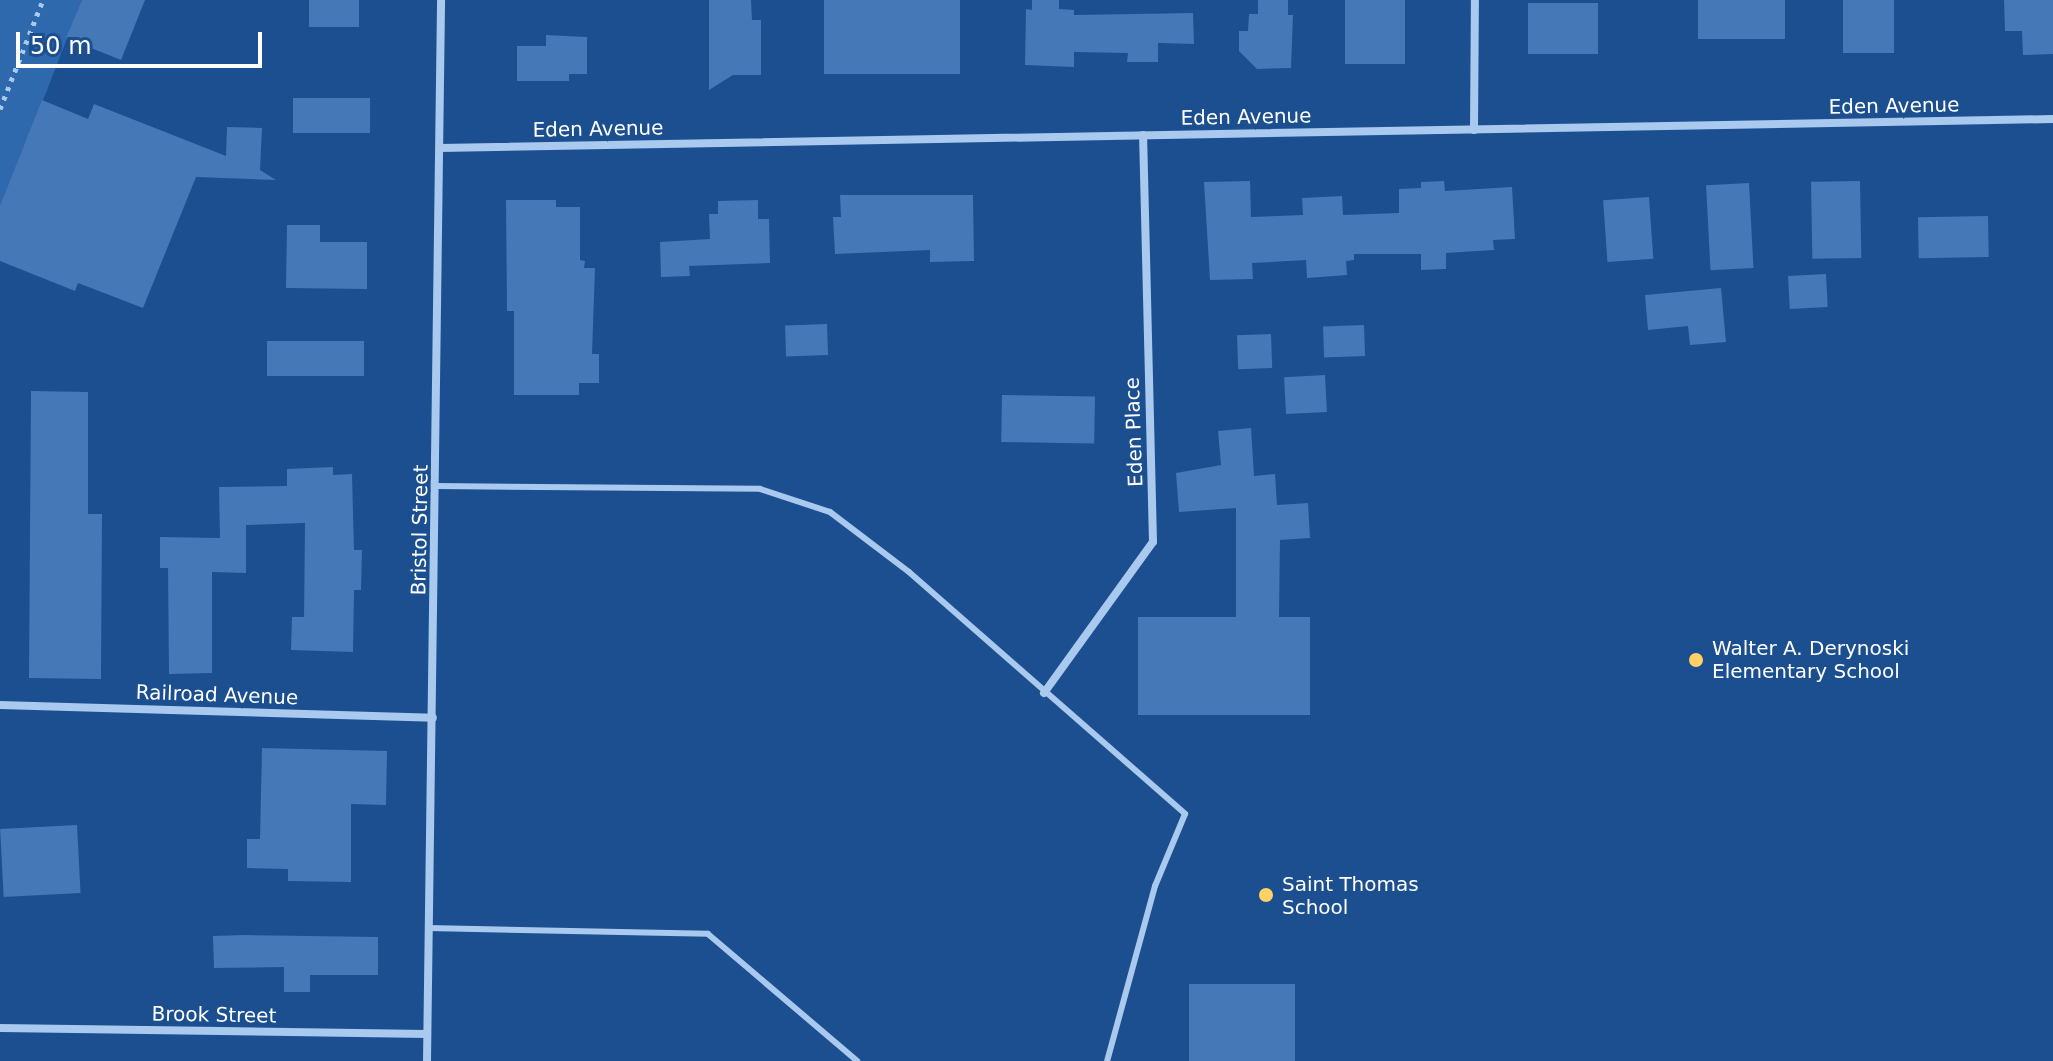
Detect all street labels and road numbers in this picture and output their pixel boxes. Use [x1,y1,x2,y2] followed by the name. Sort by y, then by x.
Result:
[1828,93,1960,119] street label: Eden Avenue
[1180,104,1312,130] street label: Eden Avenue
[532,116,664,142] street label: Eden Avenue
[1120,377,1148,487] street label: Eden Place
[407,464,433,596] street label: Bristol Street
[135,680,299,710] street label: Railroad Avenue
[151,1002,277,1028] street label: Brook Street

